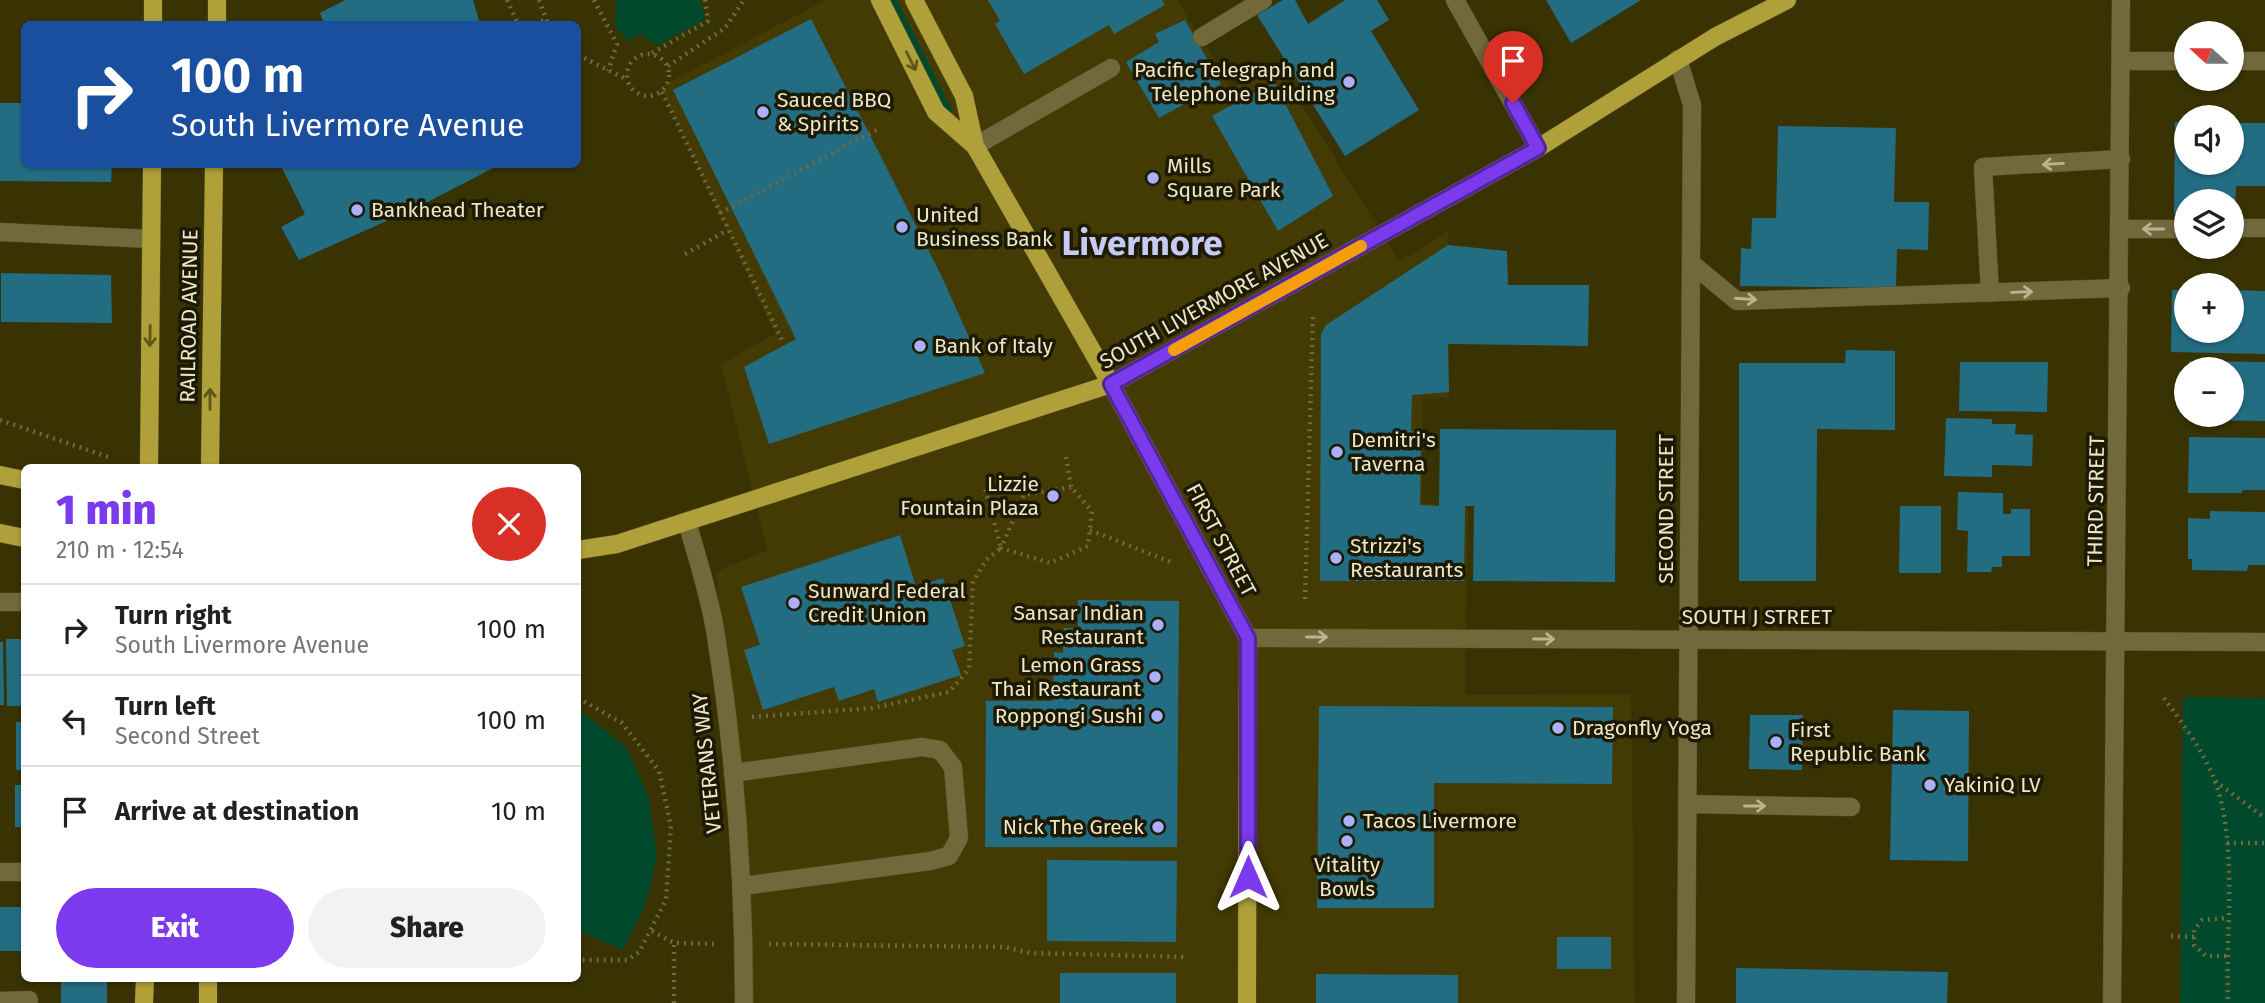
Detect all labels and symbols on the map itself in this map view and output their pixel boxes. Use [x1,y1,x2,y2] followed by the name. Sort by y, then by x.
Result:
[2174,21,2244,91] north arrow
[1483,31,1543,103] pin
[905,50,918,71] one-way arrow
[1134,57,1335,107] place label: Pacific Telegraph and Telephone Building
[1341,74,1357,90] marker: Pacific Telegraph and Telephone Building
[777,87,891,137] place label: Sauced BBQ & Spirits
[755,104,771,120] marker: Sauced BBQ & Spirits
[1167,153,1281,203] place label: Mills Square Park
[2042,157,2065,170] one-way arrow
[1145,170,1161,186] marker: Mills Square Park
[371,197,544,223] place label: Bankhead Theater
[349,202,365,218] marker: Bankhead Theater
[916,202,1053,252] place label: United Business Bank
[894,219,910,235] marker: United Business Bank
[1061,222,1223,264] district label: Livermore
[2142,222,2165,236] one-way arrow
[1095,227,1333,375] street label: SOUTH LIVERMORE AVENUE
[174,229,204,403] street label: RAILROAD AVENUE
[2010,286,2033,299] one-way arrow
[1734,293,1757,306] one-way arrow
[143,324,157,347] one-way arrow
[934,333,1053,359] place label: Bank of Italy
[912,338,928,354] marker: Bank of Italy
[203,388,217,411] one-way arrow
[1351,427,1436,477] place label: Demitri's Taverna
[1653,434,1679,584] street label: SECOND STREET
[2082,435,2110,567] street label: THIRD STREET
[1329,444,1345,460] marker: Demitri's Taverna
[900,471,1039,521] place label: Lizzie Fountain Plaza
[1180,479,1262,601] street label: FIRST STREET
[1045,488,1061,504] marker: Lizzie Fountain Plaza
[1350,533,1463,583] place label: Strizzi's Restaurants
[1328,550,1344,566] marker: Strizzi's Restaurants
[808,578,966,628] place label: Sunward Federal Credit Union
[786,595,802,611] marker: Sunward Federal Credit Union
[1013,600,1144,650] place label: Sansar Indian Restaurant
[1682,604,1832,630] street label: SOUTH J STREET
[1150,617,1166,633] marker: Sansar Indian Restaurant
[1305,630,1328,644] one-way arrow
[1532,632,1555,646] one-way arrow
[992,652,1141,702] place label: Lemon Grass Thai Restaurant
[1147,669,1163,685] marker: Lemon Grass Thai Restaurant
[687,691,727,834] street label: VETERANS WAY
[995,703,1143,729] place label: Roppongi Sushi
[1149,708,1165,724] marker: Roppongi Sushi
[1572,715,1712,741] place label: Dragonfly Yoga
[1790,717,1926,767] place label: First Republic Bank
[1550,720,1566,736] marker: Dragonfly Yoga
[1768,734,1784,750] marker: First Republic Bank
[1944,772,2041,798] place label: YakiniQ LV
[1922,777,1938,793] marker: YakiniQ LV
[1744,799,1767,813] one-way arrow
[1363,808,1517,834] place label: Tacos Livermore
[1341,813,1357,829] marker: Tacos Livermore
[1003,814,1144,840] place label: Nick The Greek
[1150,819,1166,835] marker: Nick The Greek
[1339,833,1355,849] marker: Vitality Bowls
[1211,840,1285,914] position arrow
[1314,852,1381,902] place label: Vitality Bowls

